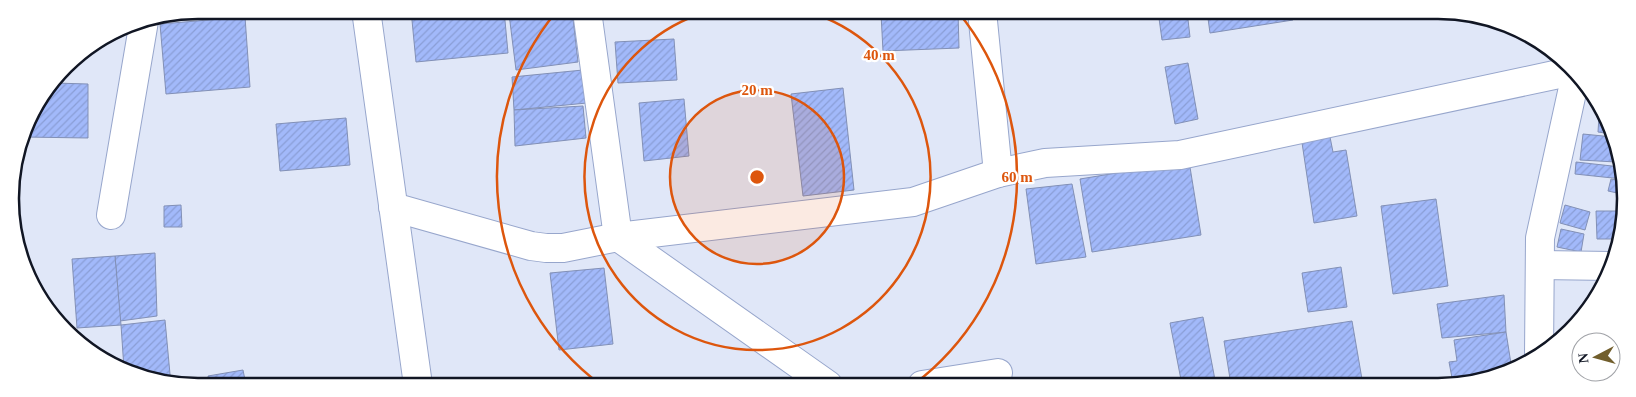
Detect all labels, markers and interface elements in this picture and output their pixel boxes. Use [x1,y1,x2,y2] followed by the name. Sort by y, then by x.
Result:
[863,47,895,63] text: 40 m
[741,82,773,98] text: 20 m
[748,168,766,186] centre of rings
[1001,169,1033,185] text: 60 m
[1571,332,1621,382] north arrow
[1576,352,1592,364] text: N

